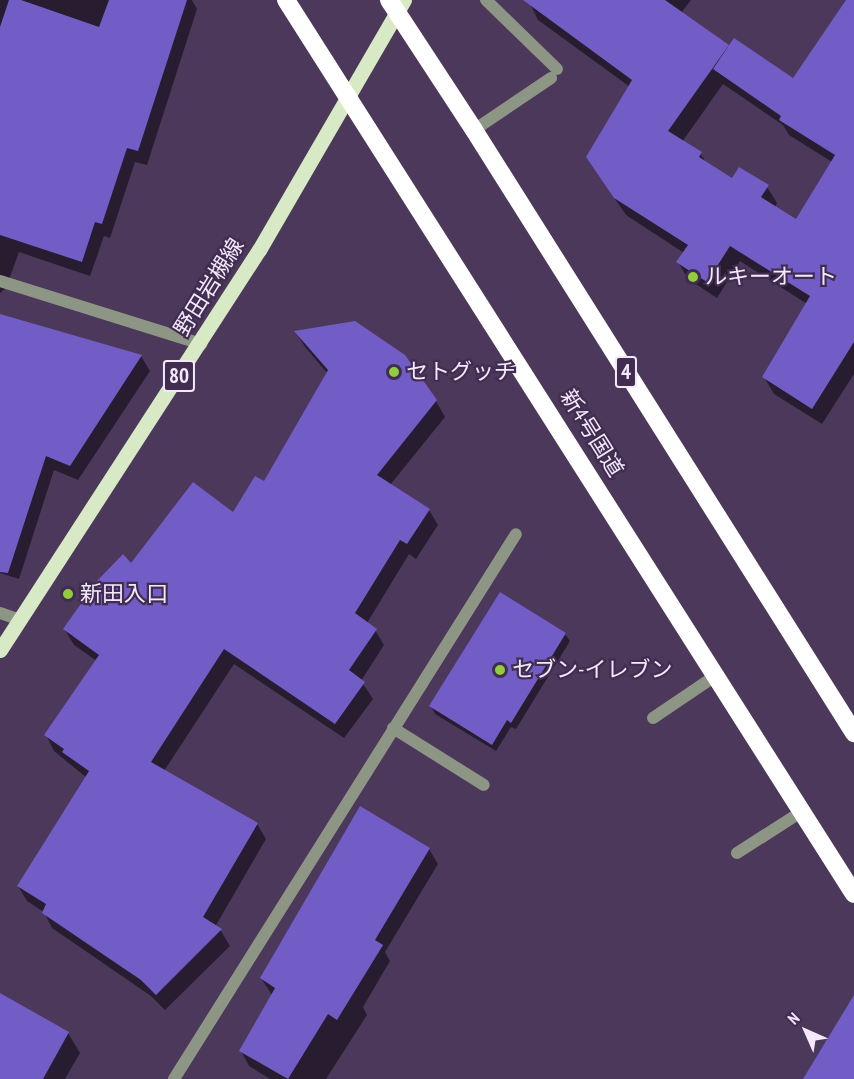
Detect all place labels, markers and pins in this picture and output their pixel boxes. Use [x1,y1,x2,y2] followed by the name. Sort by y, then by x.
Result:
[705,264,837,290] place label: ルキーオート
[686,270,700,284] marker: ルキーオート
[406,359,516,385] place label: セトグッチ
[387,365,401,379] marker: セトグッチ
[80,581,168,607] place label: 新田入口
[61,587,75,601] marker: 新田入口
[512,657,672,683] place label: セブン-イレブン
[493,663,507,677] marker: セブン-イレブン

